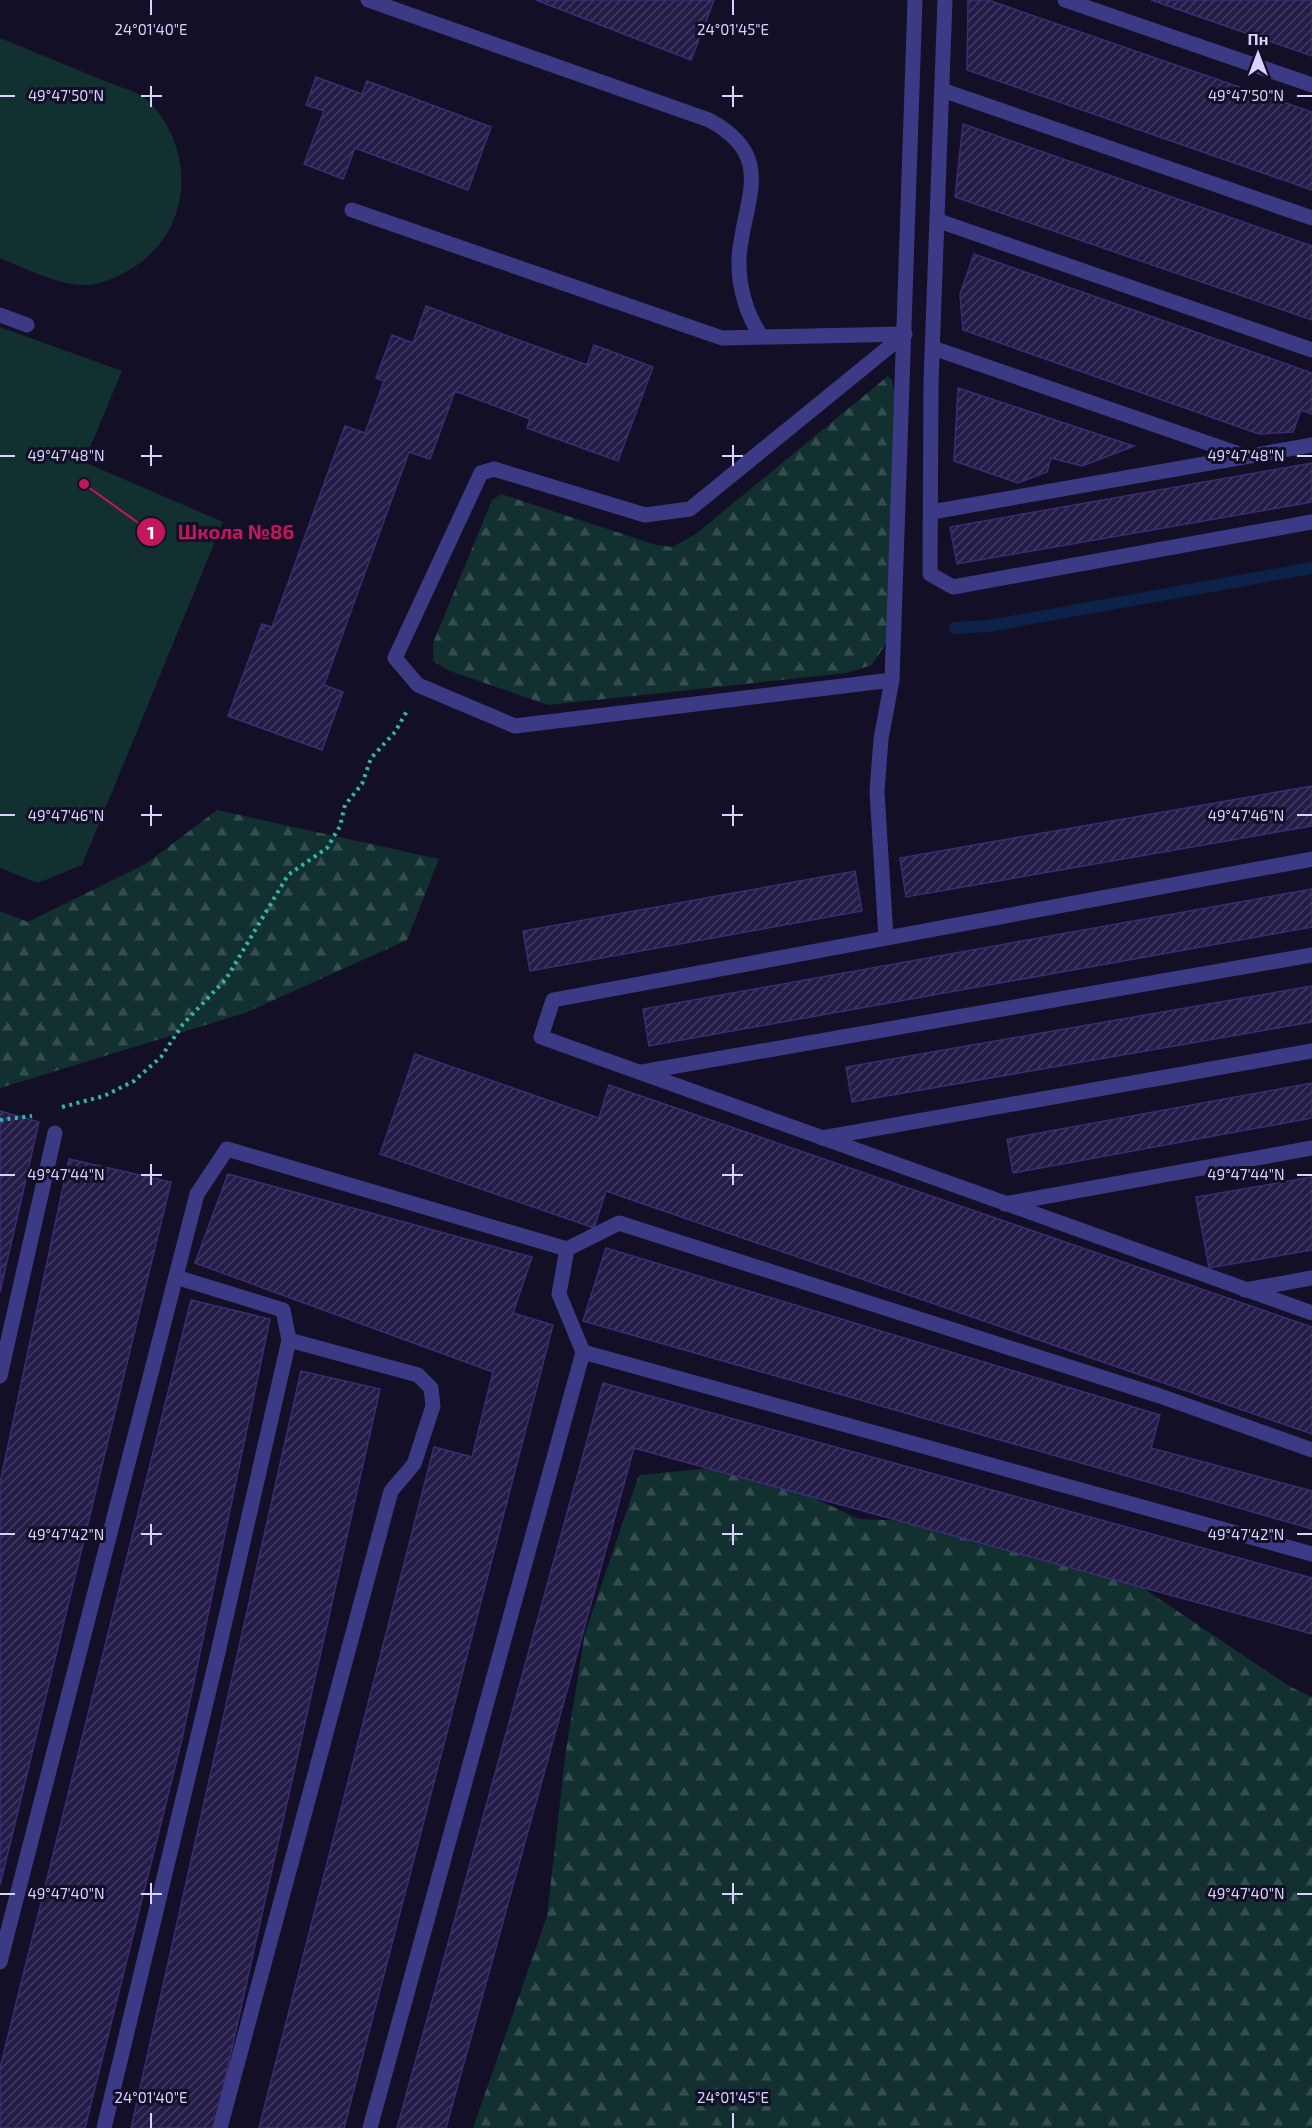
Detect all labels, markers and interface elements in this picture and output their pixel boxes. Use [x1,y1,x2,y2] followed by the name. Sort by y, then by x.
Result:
[115,20,187,38] text: 24°01'40"E
[697,20,769,38] text: 24°01'45"E
[1228,24,1288,84] north arrow
[1248,29,1268,48] text: Пн
[28,86,104,104] text: 49°47'50"N
[1208,86,1284,104] text: 49°47'50"N
[27,446,105,464] text: 49°47'48"N
[1207,446,1285,464] text: 49°47'48"N
[136,513,306,551] callout: Школа №86
[178,519,294,543] text: Школа №86
[147,521,155,543] text: 1
[28,806,104,824] text: 49°47'46"N
[1208,806,1284,824] text: 49°47'46"N
[27,1165,105,1183] text: 49°47'44"N
[1207,1165,1285,1183] text: 49°47'44"N
[28,1525,104,1543] text: 49°47'42"N
[1208,1525,1284,1543] text: 49°47'42"N
[27,1884,105,1902] text: 49°47'40"N
[1207,1884,1285,1902] text: 49°47'40"N
[115,2088,187,2106] text: 24°01'40"E
[697,2088,769,2106] text: 24°01'45"E

